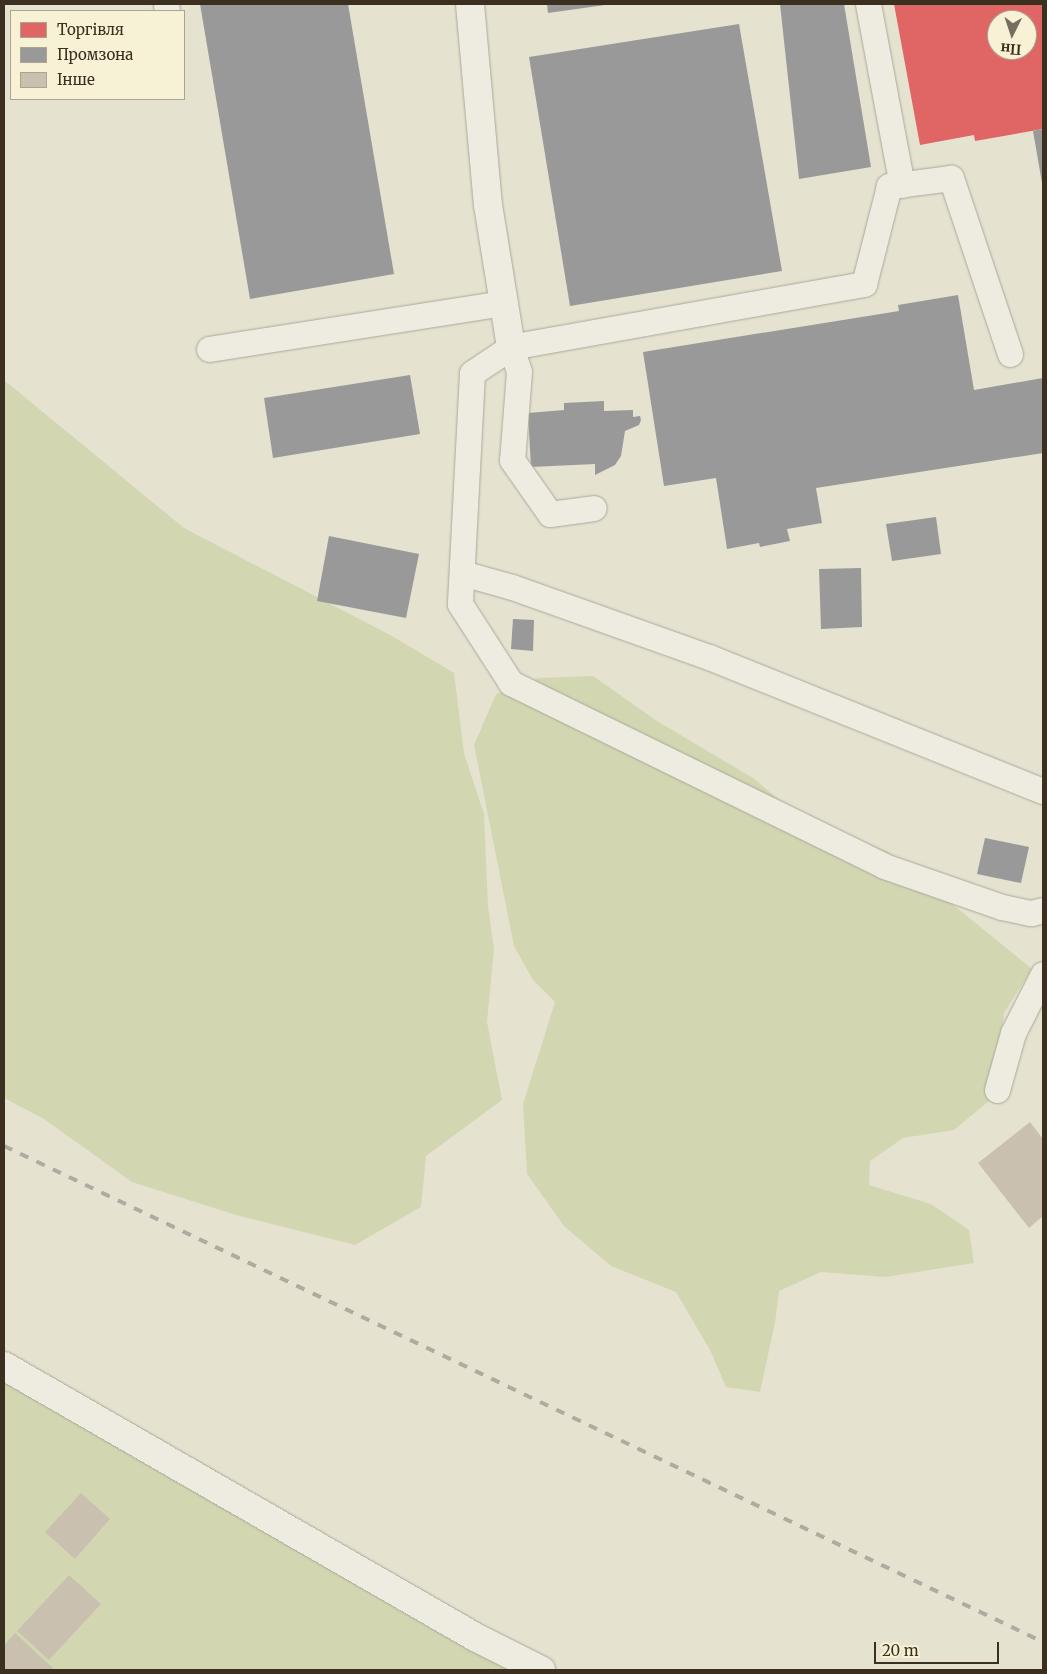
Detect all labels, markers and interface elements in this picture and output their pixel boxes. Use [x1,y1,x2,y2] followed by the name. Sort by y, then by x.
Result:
[10,10,185,100] legend
[987,10,1037,60] north arrow
[57,20,124,39] text: Торгівля
[1000,39,1022,59] text: Пн
[57,45,133,64] text: Промзона
[57,70,95,89] text: Інше
[877,1632,1002,1664] scale bar
[882,1641,919,1660] text: 20 m

